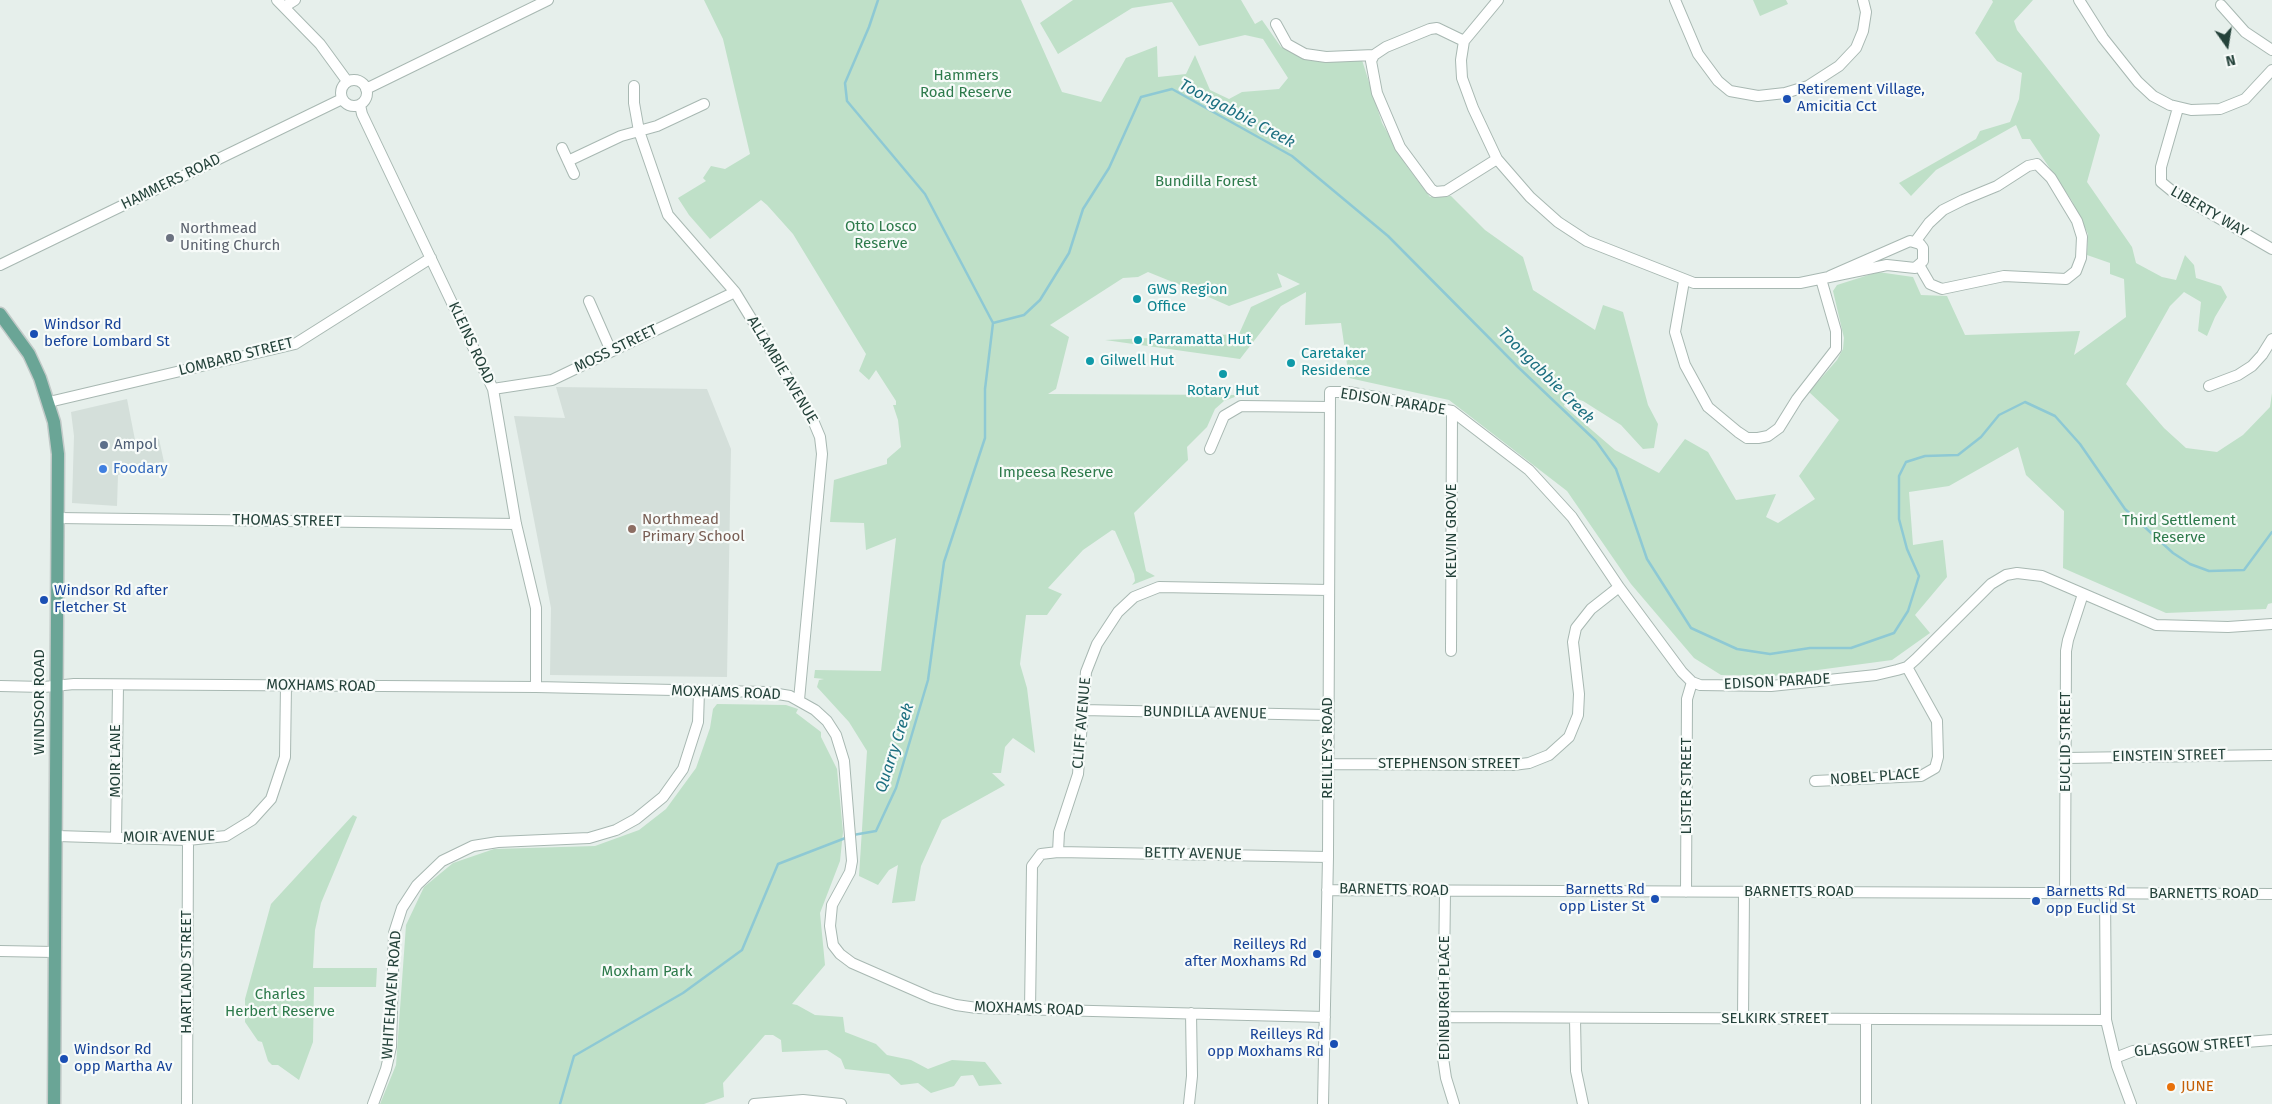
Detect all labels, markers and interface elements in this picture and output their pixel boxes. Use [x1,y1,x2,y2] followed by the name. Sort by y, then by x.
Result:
[2202,20,2252,70] north arrow
[2224,51,2237,69] text: N
[920,67,1012,102] park label: Hammers Road Reserve
[1176,75,1298,153] water label: Toongabbie Creek
[1797,81,1925,116] place label: Retirement Village, Amicitia Cct
[1781,93,1793,105] marker: Retirement Village, Amicitia Cct
[118,150,224,214] street label: HAMMERS ROAD
[1155,173,1257,191] park label: Bundilla Forest
[2167,183,2251,241] street label: LIBERTY WAY
[845,218,917,253] park label: Otto Losco Reserve
[180,220,280,255] place label: Northmead Uniting Church
[164,232,176,244] marker: Northmead Uniting Church
[1147,281,1227,316] place label: GWS Region Office
[1131,293,1143,305] marker: GWS Region Office
[444,299,498,387] street label: KLEINS ROAD
[743,313,821,427] street label: ALLAMBIE AVENUE
[44,316,170,351] place label: Windsor Rd before Lombard St
[571,321,661,377] street label: MOSS STREET
[1494,324,1598,428] water label: Toongabbie Creek
[28,328,40,340] marker: Windsor Rd before Lombard St
[1148,331,1251,349] place label: Parramatta Hut
[177,334,295,380] street label: LOMBARD STREET
[1132,334,1144,346] marker: Parramatta Hut
[1301,345,1370,380] place label: Caretaker Residence
[1100,352,1174,370] place label: Gilwell Hut
[1084,355,1096,367] marker: Gilwell Hut
[1285,357,1297,369] marker: Caretaker Residence
[1217,368,1229,380] marker: Rotary Hut
[1187,382,1259,400] place label: Rotary Hut
[1339,385,1447,419] street label: EDISON PARADE
[114,436,158,454] place label: Ampol
[98,439,110,451] marker: Ampol
[113,460,168,478] place label: Foodary
[97,463,109,475] marker: Foodary
[998,464,1114,482] park label: Impeesa Reserve
[1443,483,1461,579] street label: KELVIN GROVE
[232,511,342,531] street label: THOMAS STREET
[642,511,745,546] place label: Northmead Primary School
[2122,512,2236,547] park label: Third Settlement Reserve
[626,523,638,535] marker: Northmead Primary School
[54,582,168,617] place label: Windsor Rd after Fletcher St
[38,594,50,606] marker: Windsor Rd after Fletcher St
[31,649,49,755] street label: WINDSOR ROAD
[1723,670,1831,694] street label: EDISON PARADE
[266,676,376,696] street label: MOXHAMS ROAD
[1069,676,1095,770] street label: CLIFF AVENUE
[671,682,781,704] street label: MOXHAMS ROAD
[2057,692,2075,792] street label: EUCLID STREET
[1319,697,1337,799] street label: REILLEYS ROAD
[872,701,918,795] water label: Quarry Creek
[1143,703,1267,723] street label: BUNDILLA AVENUE
[107,724,125,798] street label: MOIR LANE
[1678,737,1696,835] street label: LISTER STREET
[2112,746,2226,766] street label: EINSTEIN STREET
[1378,755,1520,773] street label: STEPHENSON STREET
[1829,765,1921,789] street label: NOBEL PLACE
[123,827,215,847] street label: MOIR AVENUE
[1144,844,1242,864] street label: BETTY AVENUE
[1339,880,1449,900] street label: BARNETTS ROAD
[1559,881,1645,916] place label: Barnetts Rd opp Lister St
[1744,883,1854,901] street label: BARNETTS ROAD
[2046,883,2135,918] place label: Barnetts Rd opp Euclid St
[2149,885,2259,903] street label: BARNETTS ROAD
[1649,893,1661,905] marker: Barnetts Rd opp Lister St
[2030,895,2042,907] marker: Barnetts Rd opp Euclid St
[178,910,196,1034] street label: HARTLAND STREET
[379,930,405,1060] street label: WHITEHAVEN ROAD
[1436,935,1454,1061] street label: EDINBURGH PLACE
[1185,936,1307,971] place label: Reilleys Rd after Moxhams Rd
[1311,948,1323,960] marker: Reilleys Rd after Moxhams Rd
[602,963,692,981] park label: Moxham Park
[225,986,335,1021] park label: Charles Herbert Reserve
[974,998,1084,1020] street label: MOXHAMS ROAD
[1721,1010,1829,1028] street label: SELKIRK STREET
[1207,1026,1324,1061] place label: Reilleys Rd opp Moxhams Rd
[2133,1033,2253,1061] street label: GLASGOW STREET
[1328,1038,1340,1050] marker: Reilleys Rd opp Moxhams Rd
[74,1041,172,1076] place label: Windsor Rd opp Martha Av
[58,1053,70,1065] marker: Windsor Rd opp Martha Av
[2181,1078,2214,1096] place label: JUNE
[2165,1081,2177,1093] marker: JUNE

